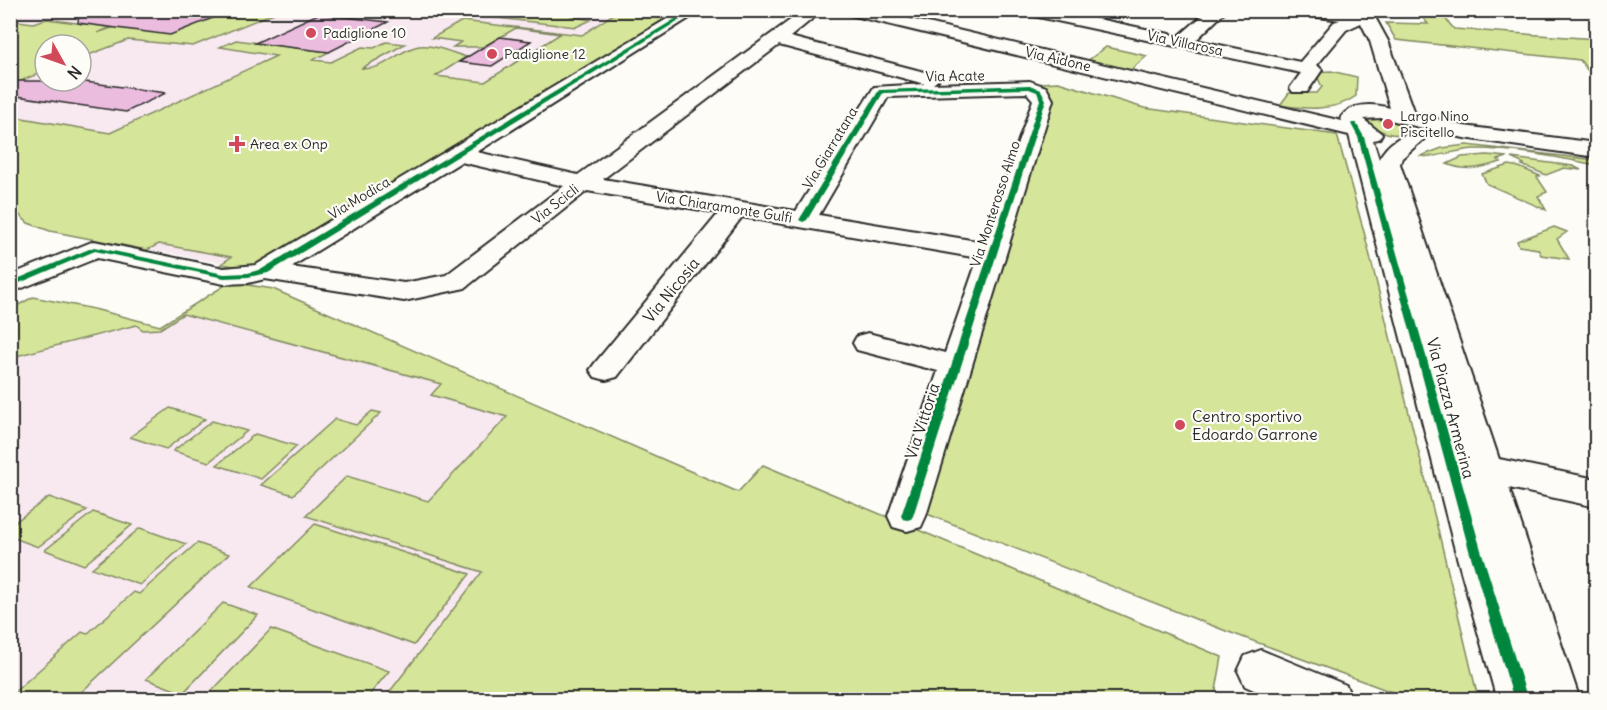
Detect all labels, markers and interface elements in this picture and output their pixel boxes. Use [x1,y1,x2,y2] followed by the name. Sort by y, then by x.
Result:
[323,24,406,42] place label: Padiglione 10
[304,26,318,40] marker: Padiglione 10
[1145,26,1225,60] street label: Via Villarosa
[33,33,93,93] north arrow
[1023,43,1093,75] street label: Via Aidone
[504,45,586,63] place label: Padiglione 12
[485,47,499,61] marker: Padiglione 12
[63,62,86,83] text: N
[925,66,985,86] street label: Via Acate
[798,104,862,192] street label: Via Giarratana
[1400,107,1469,141] place label: Largo Nino Piscitello
[1381,117,1395,131] marker: Largo Nino Piscitello
[228,135,246,153] marker: Area ex Onp
[250,135,328,153] place label: Area ex Onp
[966,138,1024,270] street label: Via Monterosso Almo
[325,173,393,223] street label: Via Modica
[528,180,582,228] street label: Via Scicli
[654,187,794,227] street label: Via Chiaramonte Gulfi
[639,253,703,327] street label: Via Nicosia
[1423,335,1479,481] street label: Via Piazza Armerina
[900,380,944,462] street label: Via Vittoria
[1192,406,1318,444] place label: Centro sportivo Edoardo Garrone
[1173,418,1187,432] marker: Centro sportivo Edoardo Garrone

